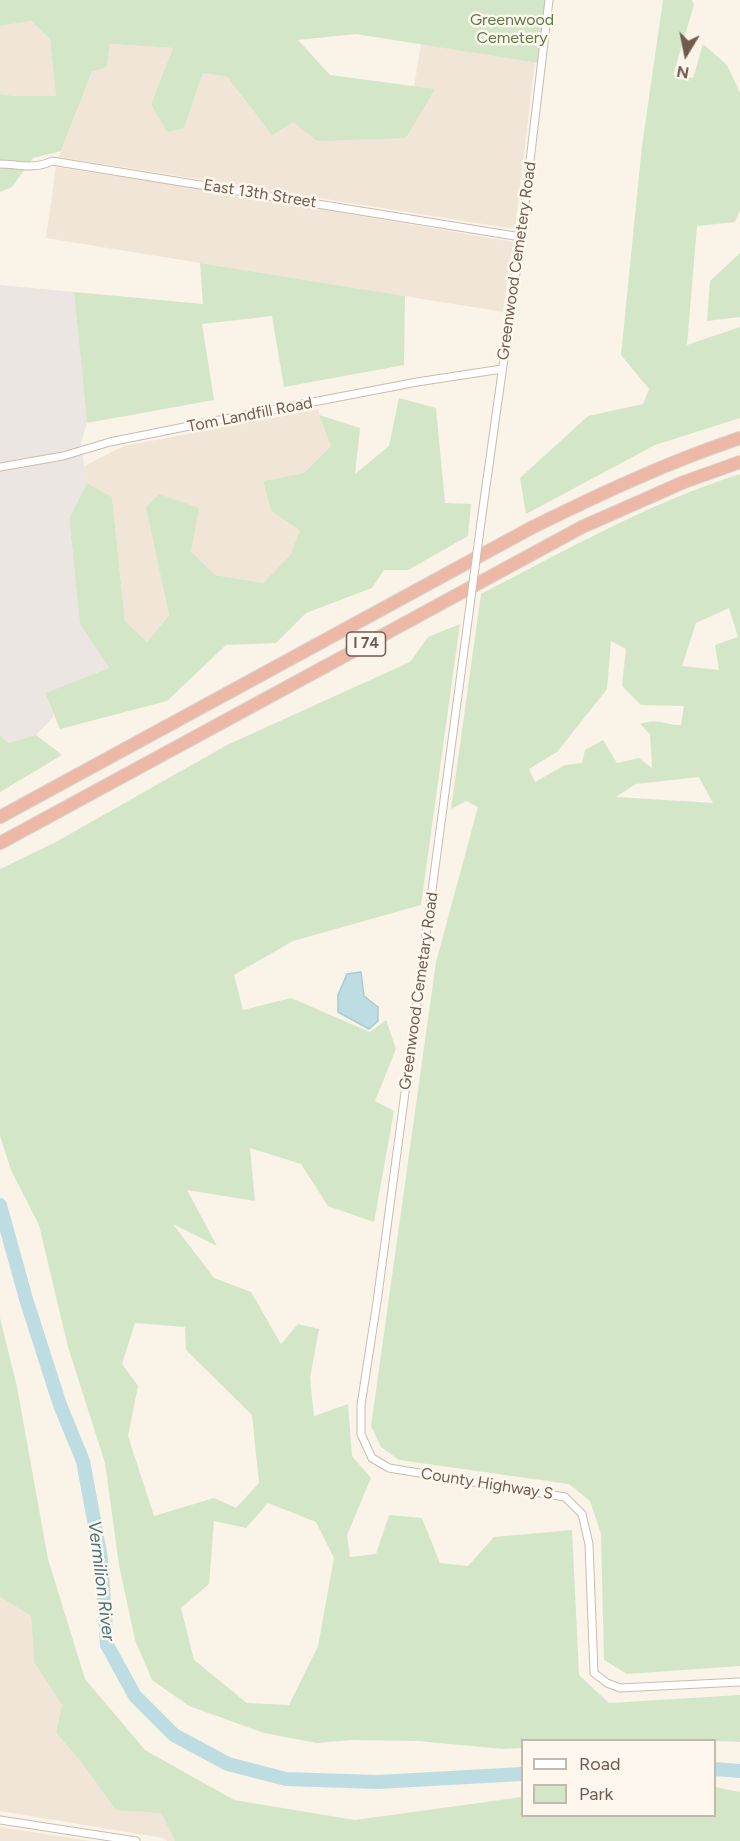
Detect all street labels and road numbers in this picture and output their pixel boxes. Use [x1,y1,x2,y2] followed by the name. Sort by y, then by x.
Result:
[494,161,540,361] street label: Greenwood Cemetery Road
[202,176,318,212] street label: East 13th Street
[186,393,314,437] street label: Tom Landfill Road
[346,632,386,656] road number: I 74
[396,891,442,1091] street label: Greenwood Cemetary Road
[420,1464,554,1504] street label: County Highway S

